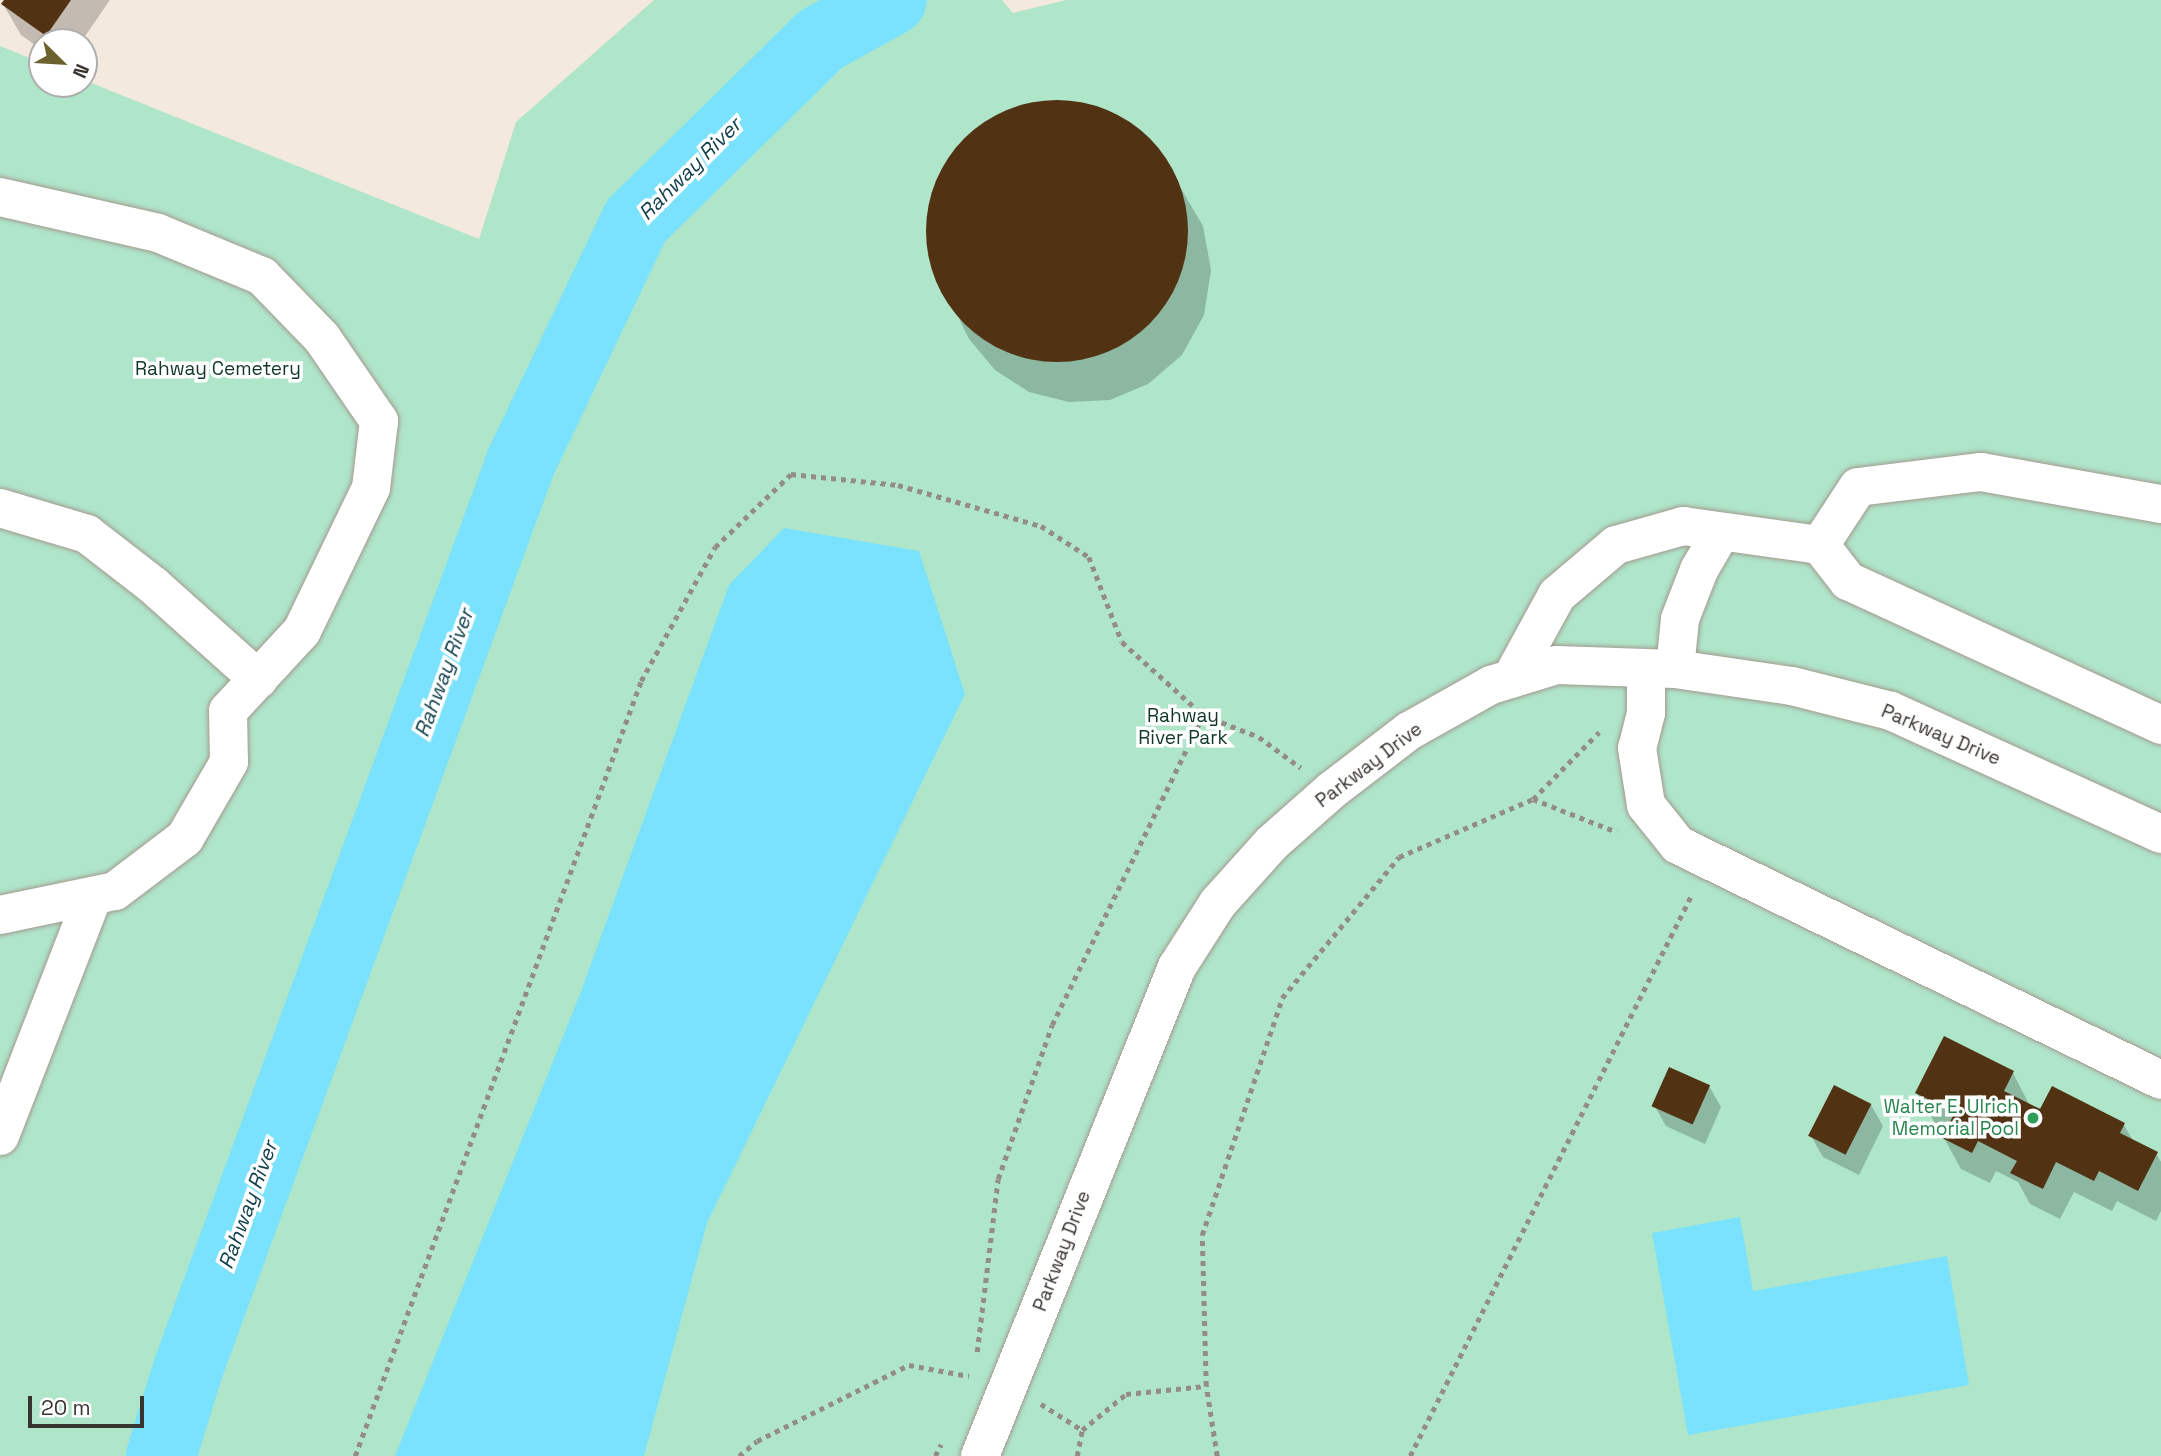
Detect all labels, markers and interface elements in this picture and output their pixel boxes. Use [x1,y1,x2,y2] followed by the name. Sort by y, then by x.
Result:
[28,28,98,98] north arrow
[67,60,95,82] text: N
[634,113,746,225] water label: Rahway River
[135,358,301,380] park label: Rahway Cemetery
[409,606,479,740] water label: Rahway River
[1878,700,2004,770] street label: Parkway Drive
[1138,705,1228,749] park label: Rahway River Park
[1311,718,1427,812] street label: Parkway Drive
[1883,1096,2019,1140] place label: Walter E. Ulrich Memorial Pool
[2025,1110,2041,1126] marker: Walter E. Ulrich Memorial Pool
[213,1138,283,1272] water label: Rahway River
[1029,1188,1095,1314] street label: Parkway Drive
[32,1382,147,1426] scale bar
[41,1394,91,1421] text: 20 m

